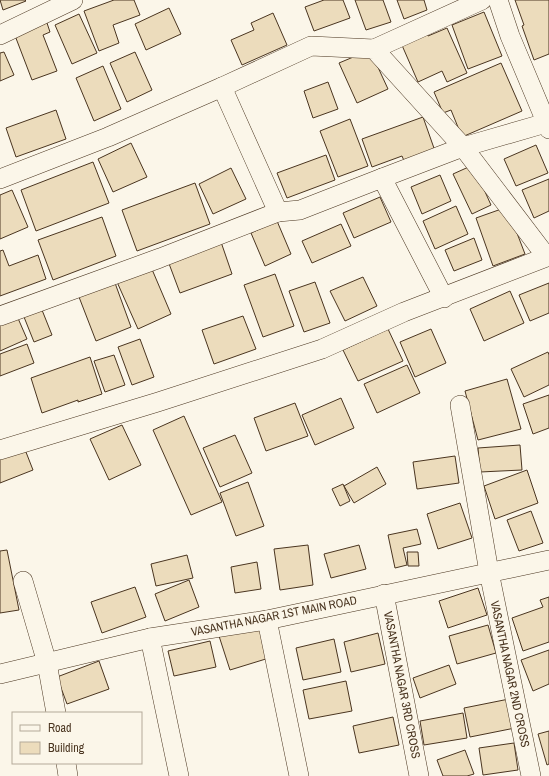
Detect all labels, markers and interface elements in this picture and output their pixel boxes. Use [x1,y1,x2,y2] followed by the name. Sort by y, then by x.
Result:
[190,592,358,640] street label: VASANTHA NAGAR 1ST MAIN ROAD
[487,599,533,749] street label: VASANTHA NAGAR 2ND CROSS
[380,610,424,760] street label: VASANTHA NAGAR 3RD CROSS
[12,712,142,764] legend
[48,720,72,736] text: Road
[48,740,85,756] text: Building

